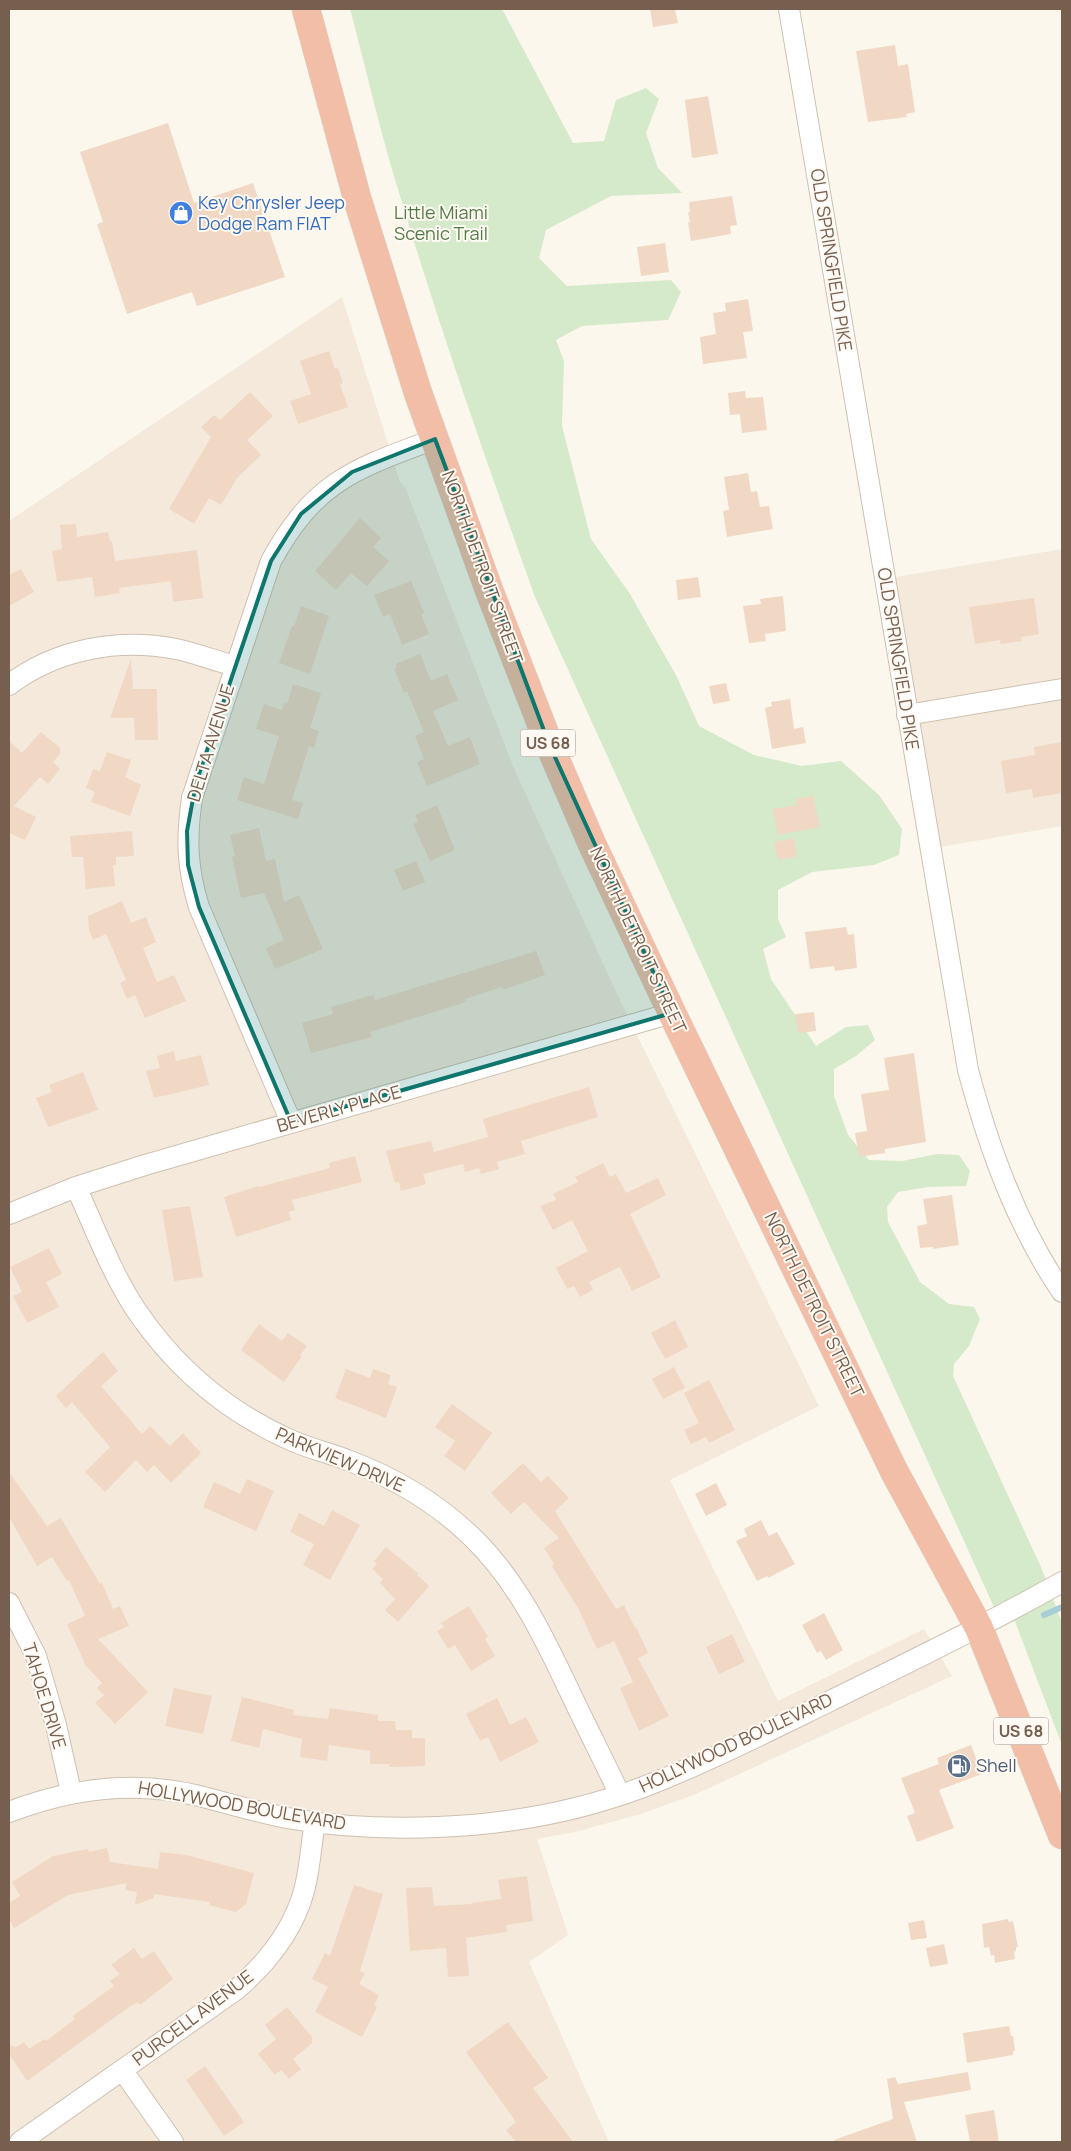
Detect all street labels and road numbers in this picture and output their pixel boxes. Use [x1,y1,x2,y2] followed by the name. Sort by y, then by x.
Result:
[806,167,858,353] street label: OLD SPRINGFIELD PIKE
[437,467,529,667] street label: NORTH DETROIT STREET
[873,566,925,752] street label: OLD SPRINGFIELD PIKE
[181,681,239,804] street label: DELTA AVENUE
[520,730,576,756] road number: US 68
[585,842,693,1037] street label: NORTH DETROIT STREET
[274,1079,404,1137] street label: BEVERLY PLACE
[760,1208,870,1401] street label: NORTH DETROIT STREET
[272,1421,409,1497] street label: PARKVIEW DRIVE
[17,1640,72,1752] street label: TAHOE DRIVE
[635,1687,836,1797] street label: HOLLYWOOD BOULEVARD
[994,1718,1048,1744] road number: US 68
[136,1775,348,1835] street label: HOLLYWOOD BOULEVARD
[127,1964,258,2071] street label: PURCELL AVENUE

